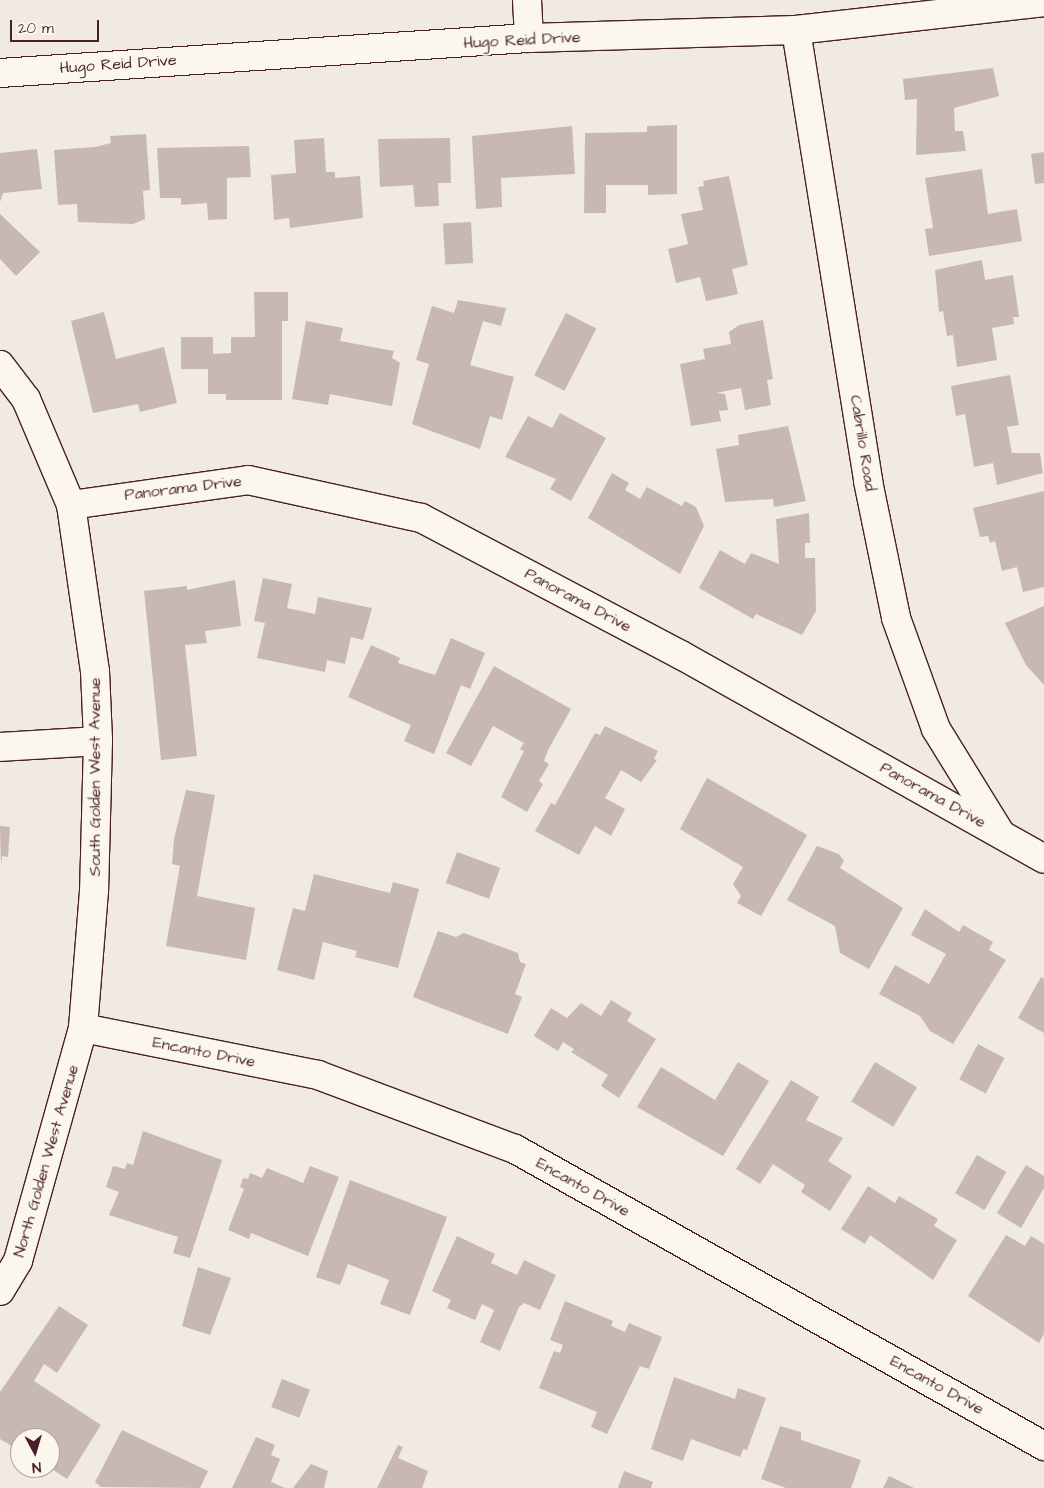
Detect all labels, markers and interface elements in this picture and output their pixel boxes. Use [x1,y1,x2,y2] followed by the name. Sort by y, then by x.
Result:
[12,10,101,42] scale bar
[18,18,54,39] text: 20 m
[463,27,581,53] street label: Hugo Reid Drive
[59,50,177,78] street label: Hugo Reid Drive
[846,394,880,492] street label: Cabrillo Road
[123,471,243,505] street label: Panorama Drive
[521,564,635,636] street label: Panorama Drive
[85,678,105,876] street label: South Golden West Avenue
[877,758,989,832] street label: Panorama Drive
[151,1033,257,1071] street label: Encanto Drive
[9,1063,83,1259] street label: North Golden West Avenue
[533,1153,633,1221] street label: Encanto Drive
[887,1351,987,1419] street label: Encanto Drive
[10,1428,60,1478] north arrow
[31,1457,42,1477] text: N

